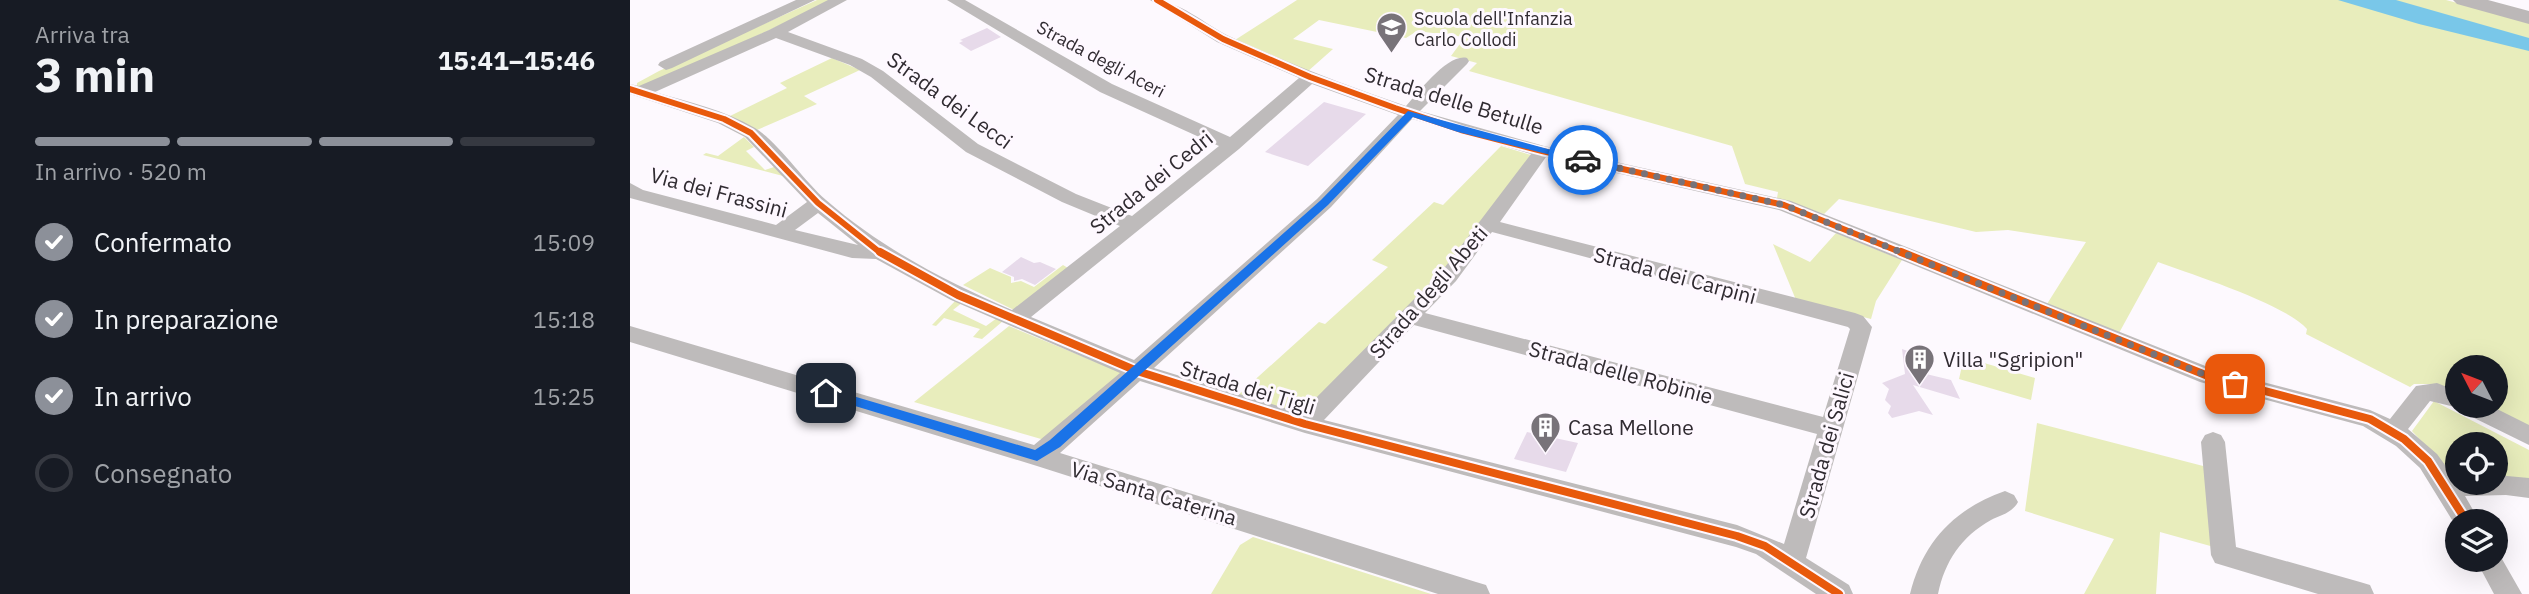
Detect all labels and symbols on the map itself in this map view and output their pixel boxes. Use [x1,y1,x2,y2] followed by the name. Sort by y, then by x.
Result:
[1414,7,1573,51] place label: Scuola dell'Infanzia Carlo Collodi
[1374,11,1408,55] school or university icon: Scuola dell'Infanzia Carlo Collodi
[1033,15,1169,103] street label: Strada degli Aceri
[882,45,1018,155] street label: Strada dei Lecci
[1361,59,1547,141] street label: Strada delle Betulle
[1084,124,1218,240] street label: Strada dei Cedri
[1548,125,1618,195] courier
[647,160,791,224] street label: Via dei Frassini
[1363,220,1493,364] street label: Strada degli Abeti
[1591,240,1759,310] street label: Strada dei Carpini
[1526,334,1716,410] street label: Strada delle Robinie
[1903,342,1937,386] building icon: Villa "Sgripion"
[1943,345,2083,373] place label: Villa "Sgripion"
[1177,353,1319,421] street label: Strada dei Tigli
[2205,354,2265,414] pin
[2445,355,2508,418] north arrow
[796,363,856,423] pin
[1792,369,1860,521] street label: Strada dei Salici
[1528,410,1562,454] building icon: Casa Mellone
[1568,413,1694,441] place label: Casa Mellone
[1068,454,1240,532] street label: Via Santa Caterina

